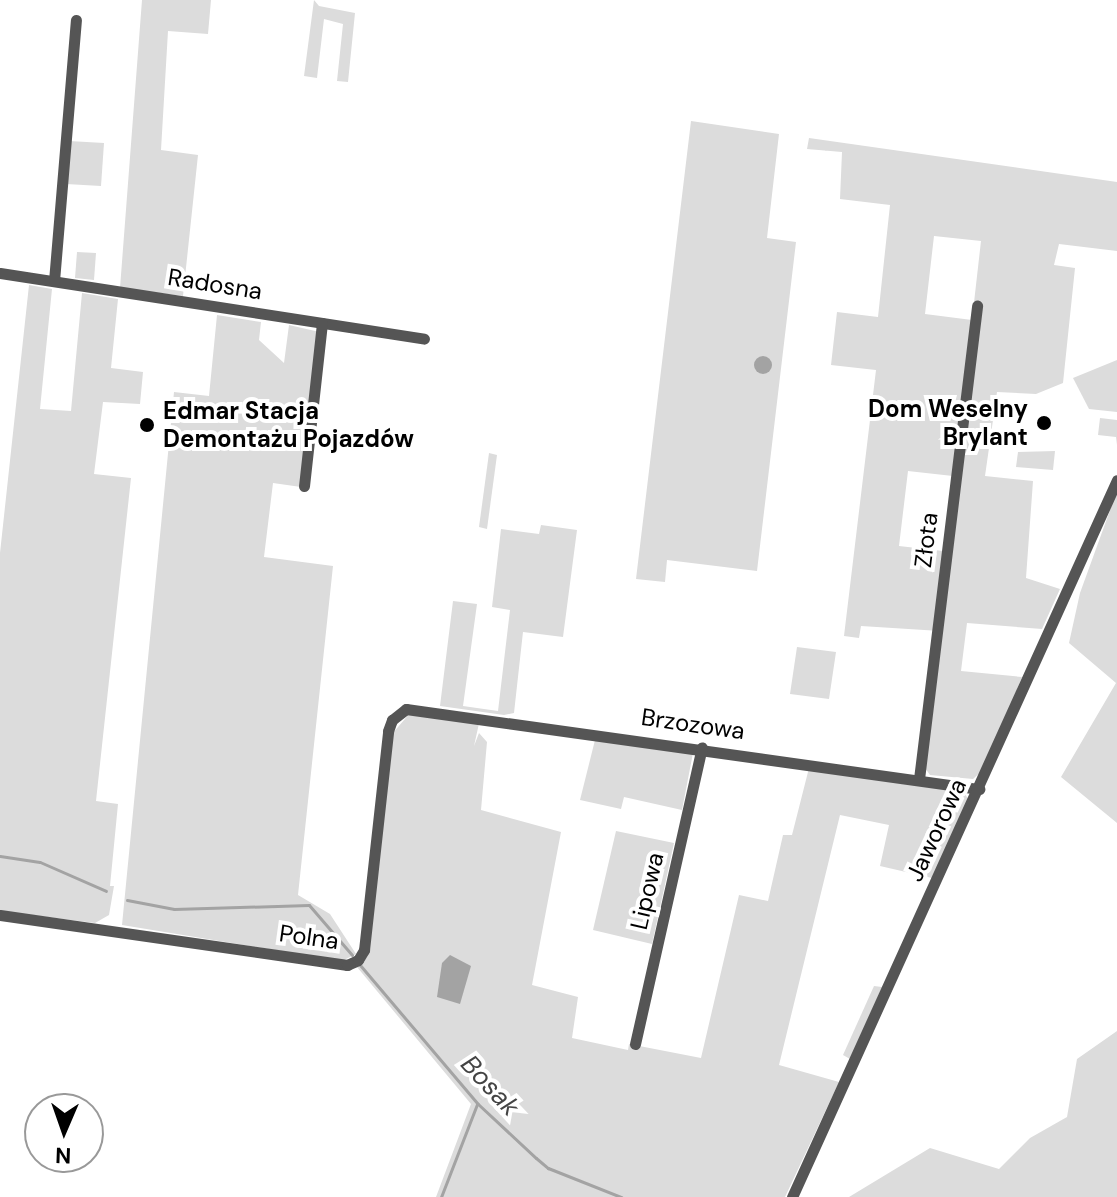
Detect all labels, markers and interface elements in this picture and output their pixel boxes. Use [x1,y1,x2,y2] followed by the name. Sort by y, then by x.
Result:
[166,262,264,306] street label: Radosna
[868,395,1028,451] place label: Dom Weselny Brylant
[163,397,414,453] place label: Edmar Stacja Demontażu Pojazdów
[1035,414,1053,432] marker: Dom Weselny Brylant
[138,416,156,434] marker: Edmar Stacja Demontażu Pojazdów
[908,511,944,569] street label: Złota
[639,702,747,746] street label: Brzozowa
[900,774,972,886] street label: Jaworowa
[624,850,670,932] street label: Lipowa
[277,919,341,955] street label: Polna
[454,1049,526,1123] water label: Bosak
[24,1093,104,1173] north arrow
[55,1141,72,1170] text: N

